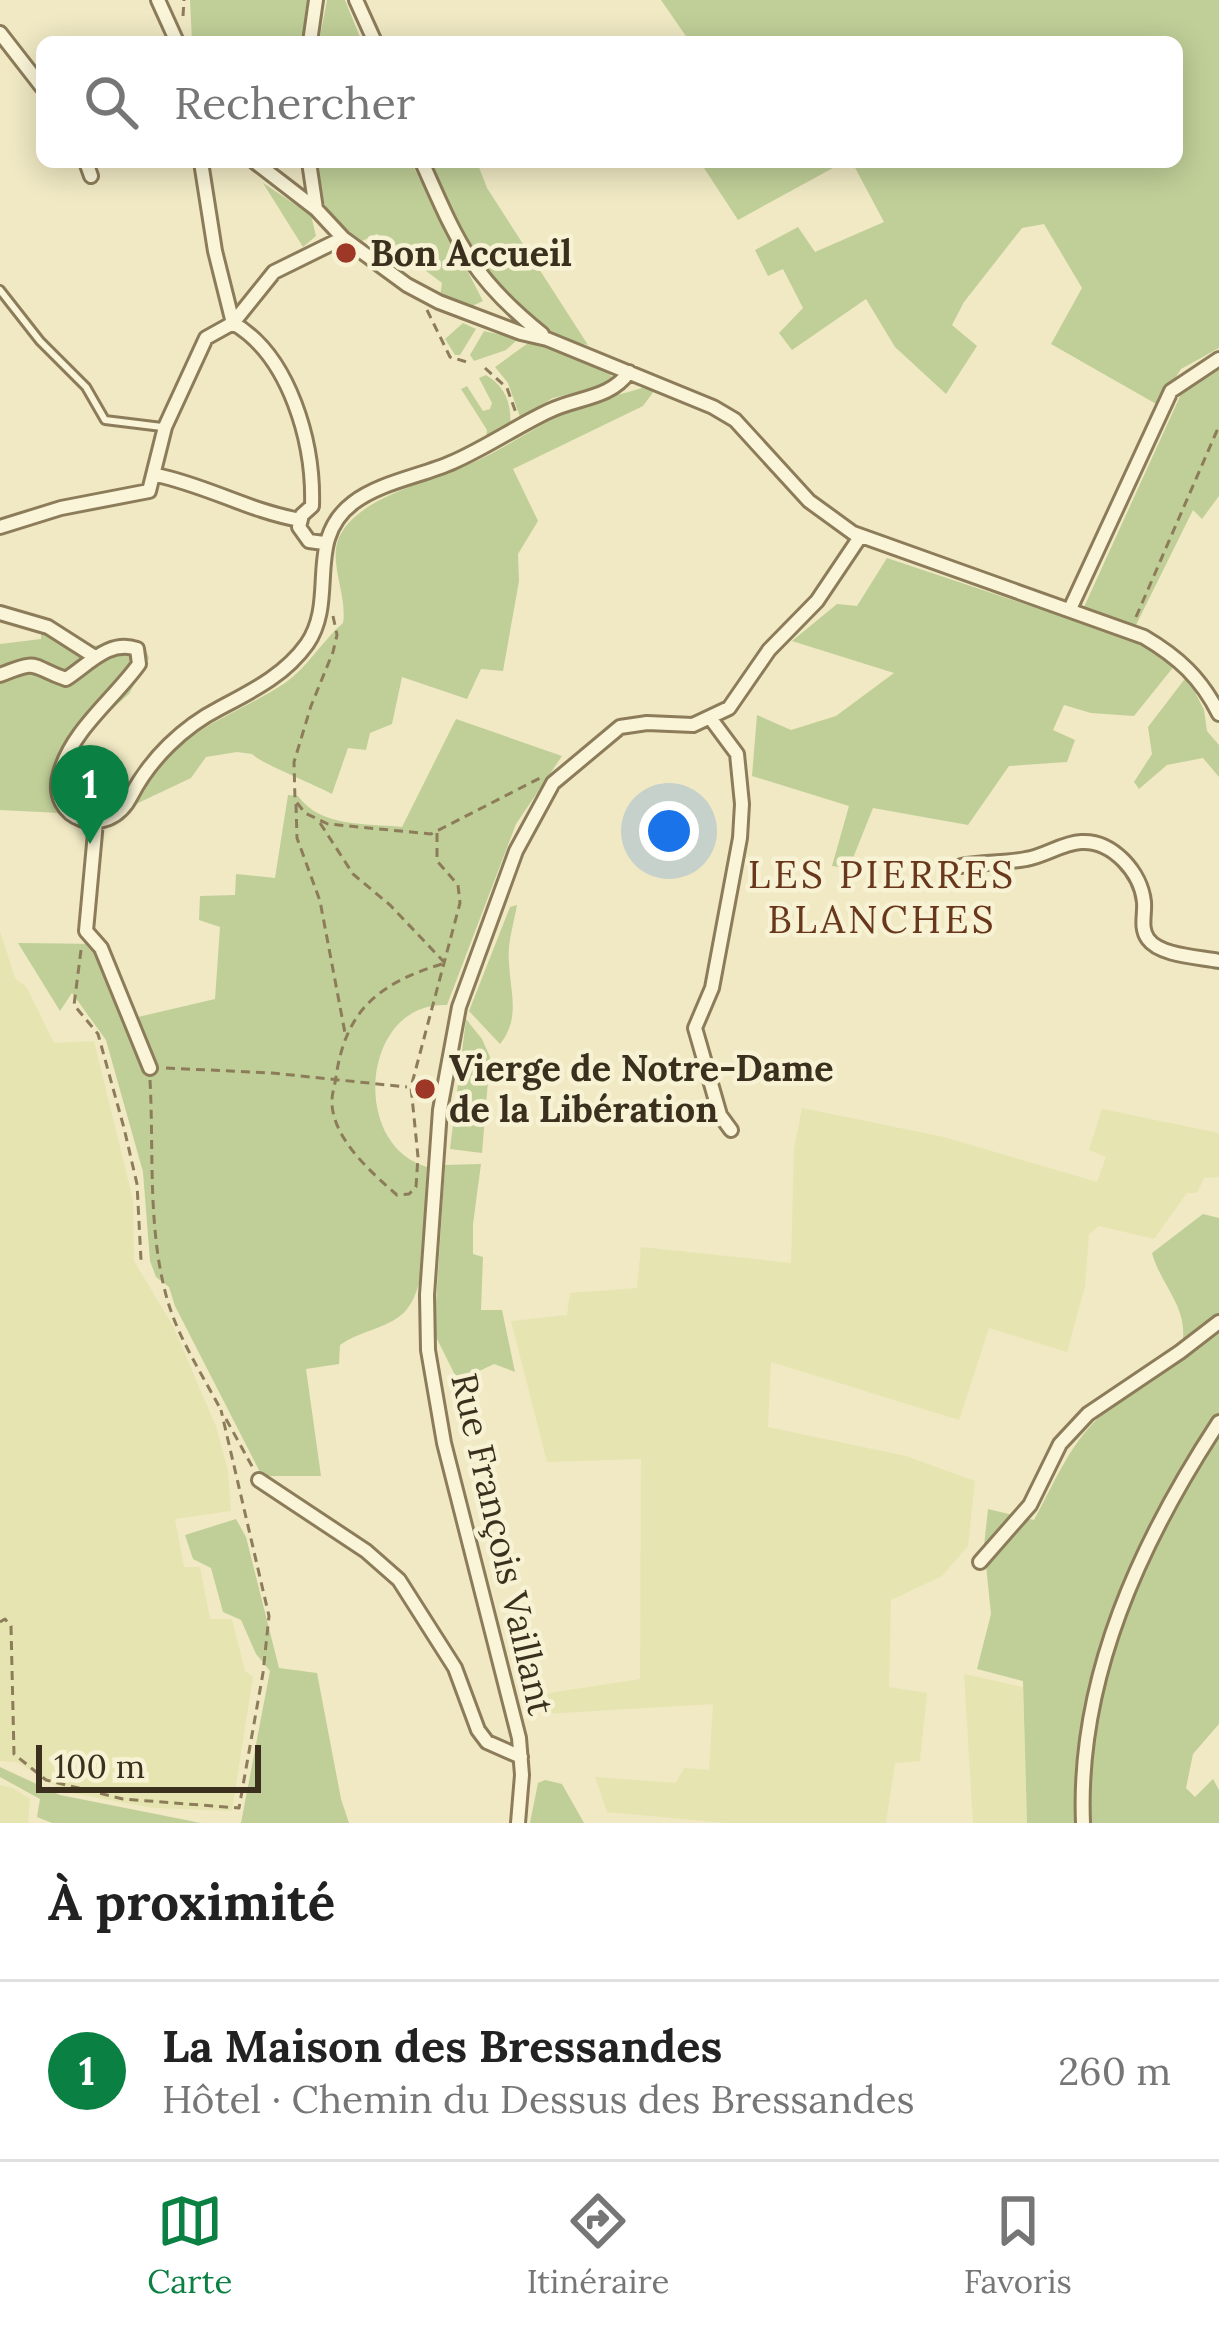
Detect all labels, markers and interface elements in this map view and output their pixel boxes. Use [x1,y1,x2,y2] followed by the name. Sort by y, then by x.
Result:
[36,36,1183,168] search box
[78,69,144,135] icon: search
[174,74,415,131] text: Rechercher
[370,230,572,276] place label: Bon Accueil
[333,240,359,266] marker: Bon Accueil
[51,745,129,844] pin: 1
[639,801,699,861] your location
[748,849,1016,944] district label: LES PIERRES BLANCHES
[449,1045,834,1132] place label: Vierge de Notre-Dame de la Libération
[412,1076,438,1102] marker: Vierge de Notre-Dame de la Libération
[441,1369,565,1719] street label: Rue François Vaillant
[36,1739,261,1792] scale bar
[54,1745,145,1787] text: 100 m
[48,1869,335,1934] text: À proximité
[162,2017,722,2074] text: La Maison des Bressandes
[79,2046,95,2096] text: 1
[1058,2046,1171,2096] text: 260 m
[162,2074,915,2124] text: Hôtel · Chemin du Dessus des Bressandes
[147,2188,232,2302] tab: Carte
[527,2188,669,2302] tab: Itinéraire
[964,2188,1072,2302] tab: Favoris

